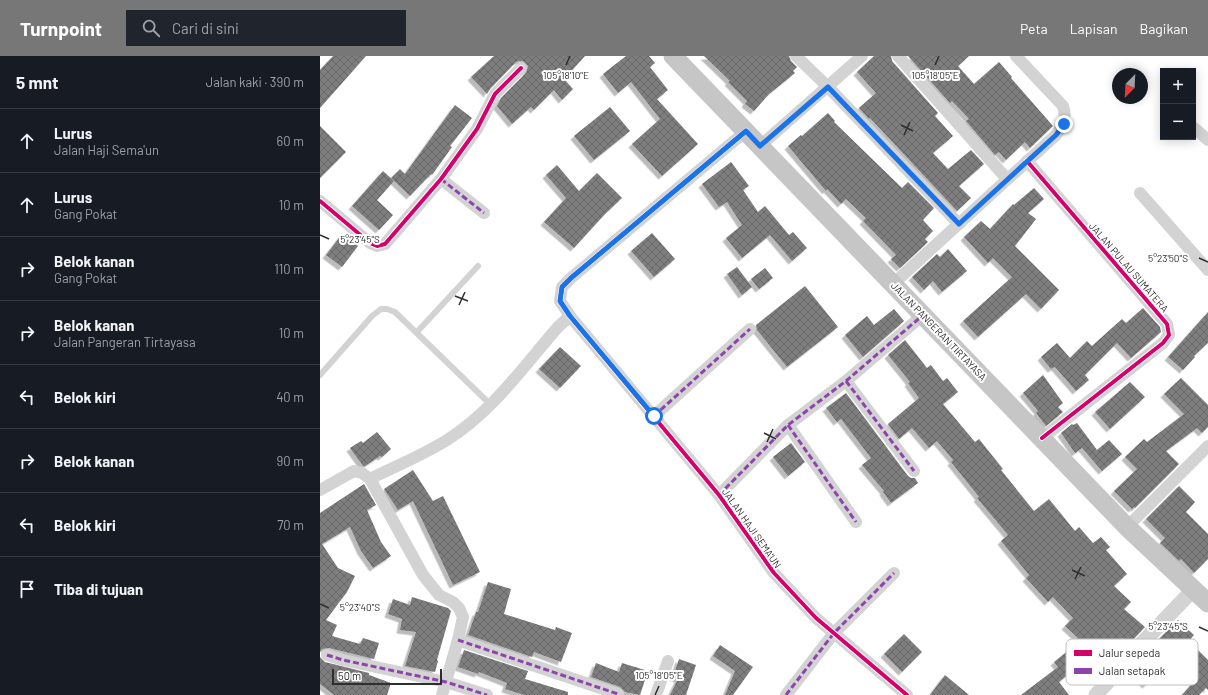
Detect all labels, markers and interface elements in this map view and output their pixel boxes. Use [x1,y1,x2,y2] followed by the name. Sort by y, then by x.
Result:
[126,10,406,46] search box
[20,17,102,40] text: Turnpoint
[140,17,162,39] icon: search
[172,19,239,37] text: Cari di sini
[1020,20,1048,37] text: Peta
[1070,20,1118,37] text: Lapisan
[1140,20,1188,37] text: Bagikan
[1112,68,1148,104] north arrow
[1160,68,1196,140] map controls
[1160,68,1196,104] button: +
[543,69,589,81] text: 105°18'10"E
[911,69,959,81] text: 105°18'05"E
[16,72,59,92] text: 5 mnt
[206,74,304,90] text: Jalan kaki · 390 m
[1160,104,1196,140] button: −
[1055,115,1073,133] route end
[54,124,92,142] text: Lurus
[16,130,38,152] icon: ahead
[277,133,304,149] text: 60 m
[54,142,159,158] text: Jalan Haji Sema'un
[54,188,92,206] text: Lurus
[16,194,38,216] icon: ahead
[279,197,304,213] text: 10 m
[54,206,117,222] text: Gang Pokat
[1087,220,1171,314] street label: JALAN PULAU SUMATERA
[340,233,380,245] text: 5°23'45"S
[54,252,134,270] text: Belok kanan
[1148,252,1188,264] text: 5°23'50"S
[16,258,38,280] icon: right
[274,261,304,277] text: 110 m
[54,270,117,286] text: Gang Pokat
[889,279,989,383] street label: JALAN PANGERAN TIRTAYASA
[54,316,134,334] text: Belok kanan
[16,322,38,344] icon: right
[279,325,304,341] text: 10 m
[54,334,196,350] text: Jalan Pangeran Tirtayasa
[16,386,38,408] icon: left
[54,388,116,406] text: Belok kiri
[276,389,304,405] text: 40 m
[645,407,663,425] route start
[16,450,38,472] icon: right
[54,452,134,470] text: Belok kanan
[277,453,304,469] text: 90 m
[720,486,784,570] street label: JALAN HAJI SEMA'UN
[16,514,38,536] icon: left
[54,516,116,534] text: Belok kiri
[277,517,304,533] text: 70 m
[16,578,38,600] icon: arrive
[54,580,143,598] text: Tiba di tujuan
[340,601,380,613] text: 5°23'40"S
[1148,620,1188,632] text: 5°23'45"S
[1066,639,1198,685] legend
[1099,646,1160,659] text: Jalur sepeda
[1099,664,1166,677] text: Jalan setapak
[332,667,442,686] scale bar
[338,669,361,682] text: 50 m
[635,669,683,681] text: 105°18'05"E

